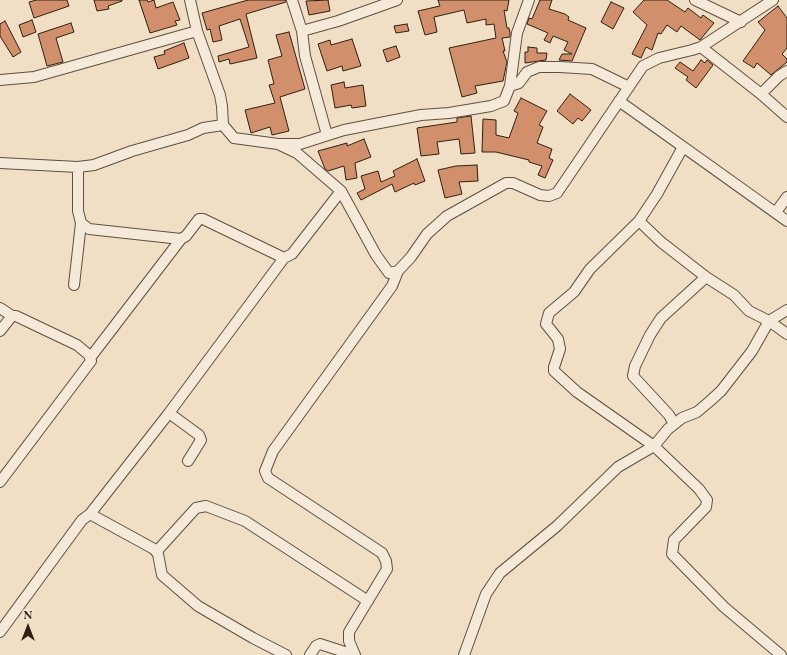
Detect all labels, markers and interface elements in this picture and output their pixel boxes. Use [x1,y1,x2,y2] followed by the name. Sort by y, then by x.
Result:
[8,607,48,647] north arrow
[24,608,32,622] text: N

